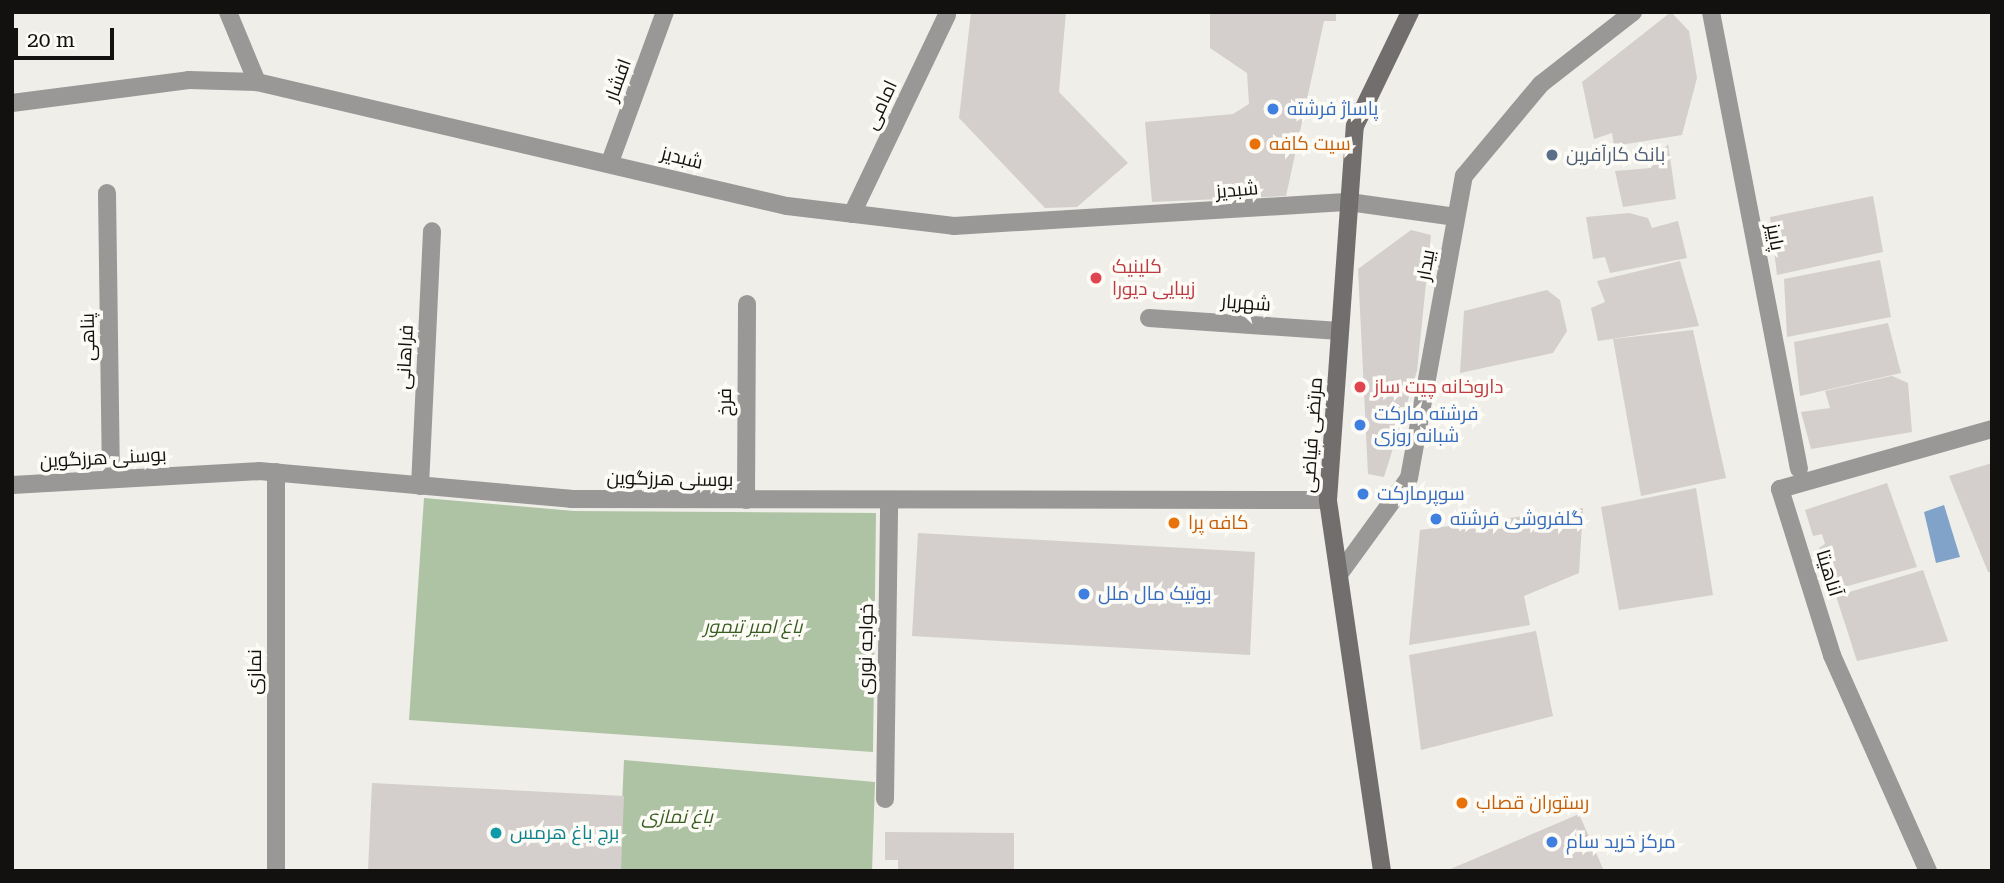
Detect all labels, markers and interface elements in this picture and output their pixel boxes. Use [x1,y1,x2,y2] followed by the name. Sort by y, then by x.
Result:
[18,14,117,58] scale bar
[27,28,75,52] text: 20 m
[600,56,636,104] street label: افشار
[860,77,902,133] street label: امامی
[1287,98,1378,120] place label: پاساژ فرشته
[1265,101,1281,117] marker: پاساژ فرشته
[1269,133,1351,155] place label: سیت کافه
[1247,136,1263,152] marker: سیت کافه
[659,142,705,174] street label: شبدیز
[1566,144,1665,166] place label: بانک کارآفرین
[1544,147,1560,163] marker: بانک کارآفرین
[1215,177,1259,203] street label: شبدیز
[1761,222,1789,252] street label: پاییز
[1412,248,1440,282] street label: بیدار
[1112,256,1195,300] place label: کلینیک زیبایی دیورا
[1086,268,1106,288] marker: کلینیک زیبایی دیورا
[1220,290,1272,316] street label: شهریار
[76,313,100,361] street label: پناهی
[392,324,418,390] street label: فراهانی
[1297,376,1327,494] street label: مرتضی فیاضی
[1374,376,1503,398] place label: داروخانه چیت ساز
[1352,379,1368,395] marker: داروخانه چیت ساز
[714,388,736,416] street label: فرخ
[1374,403,1479,447] place label: فرشته مارکت شبانه روزی
[1352,417,1368,433] marker: فرشته مارکت شبانه روزی
[39,443,167,473] street label: بوسنی هرزگوین
[606,466,734,492] street label: بوسنی هرزگوین
[1377,483,1465,505] place label: سوپرمارکت
[1355,486,1371,502] marker: سوپرمارکت
[1450,508,1584,530] place label: گلفروشی فرشته
[1428,511,1444,527] marker: گلفروشی فرشته
[1188,512,1249,534] place label: کافه پرا
[1166,515,1182,531] marker: کافه پرا
[1811,547,1847,599] street label: آناهیتا
[1098,583,1212,605] place label: بوتیک مال ملل
[1076,586,1092,602] marker: بوتیک مال ملل
[854,603,878,695] street label: خواجه نوری
[704,616,802,638] park label: باغ امیر تیمور
[244,649,266,695] street label: نمازی
[1476,792,1589,814] place label: رستوران قصاب
[1454,795,1470,811] marker: رستوران قصاب
[641,806,713,828] park label: باغ نمازی
[510,822,619,844] place label: برج باغ هرمس
[488,825,504,841] marker: برج باغ هرمس
[1566,831,1676,853] place label: مرکز خرید سام
[1544,834,1560,850] marker: مرکز خرید سام

